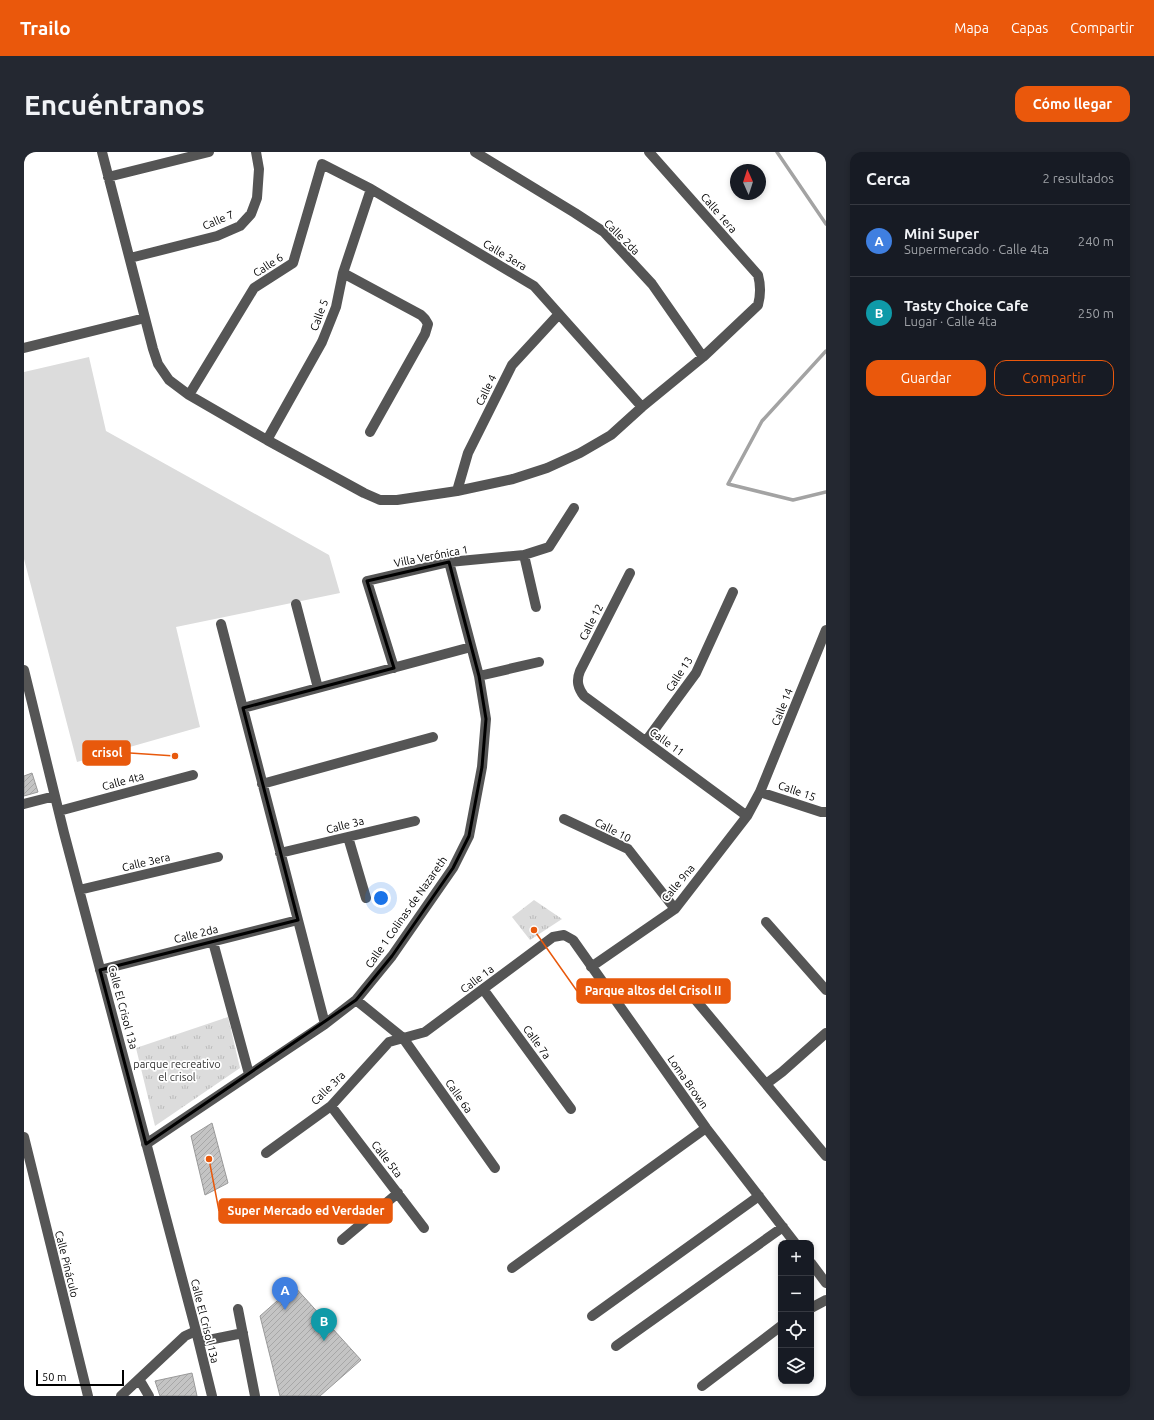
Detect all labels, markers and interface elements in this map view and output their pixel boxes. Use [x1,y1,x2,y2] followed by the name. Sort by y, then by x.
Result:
[20,17,71,39] text: Trailo
[954,20,989,36] text: Mapa
[1011,20,1048,36] text: Capas
[1070,20,1134,36] text: Compartir
[1015,86,1130,122] button: Cómo llegar
[24,89,205,120] text: Encuéntranos
[730,164,766,200] north arrow
[866,169,911,188] text: Cerca
[1043,171,1114,185] text: 2 resultados
[698,191,740,235] street label: Calle 1era
[200,208,236,232] street label: Calle 7
[602,217,642,257] street label: Calle 2da
[904,225,979,242] text: Mini Super
[874,234,884,248] text: A
[1078,234,1114,248] text: 240 m
[481,237,529,273] street label: Calle 3era
[904,242,1049,256] text: Supermercado · Calle 4ta
[251,251,285,279] street label: Calle 6
[308,297,330,333] street label: Calle 5
[904,297,1029,314] text: Tasty Choice Cafe
[875,306,883,320] text: B
[1078,306,1114,320] text: 250 m
[904,314,997,328] text: Lugar · Calle 4ta
[866,360,986,396] button: Guardar
[994,360,1114,396] button: Compartir
[473,373,499,407] street label: Calle 4
[393,543,469,569] street label: Villa Verónica 1
[577,602,605,642] street label: Calle 12
[663,654,695,694] street label: Calle 13
[769,687,795,727] street label: Calle 14
[648,726,686,758] street label: Calle 11
[83,741,130,765] callout: crisol
[92,746,123,759] text: crisol
[101,770,145,792] street label: Calle 4ta
[777,779,817,803] street label: Calle 15
[325,815,365,835] street label: Calle 3a
[593,816,633,844] street label: Calle 10
[121,851,171,873] street label: Calle 3era
[363,854,449,970] street label: Calle 1 Colinas de Nazareth
[659,862,697,904] street label: Calle 9na
[371,888,391,908] your location
[173,923,219,945] street label: Calle 2da
[458,963,496,995] street label: Calle 1a
[106,964,140,1050] street label: Calle El Crisol 13a
[577,979,730,1003] callout: Parque altos del Crisol II
[585,984,721,997] text: Parque altos del Crisol II
[521,1023,553,1061] street label: Calle 7a
[665,1053,711,1111] street label: Loma Brown
[133,1058,221,1083] park label: parque recreativo el crisol
[308,1069,348,1107] street label: Calle 3ra
[443,1077,475,1115] street label: Calle 6a
[369,1138,405,1180] street label: Calle 5ta
[219,1199,392,1223] callout: Super Mercado ed Verdader
[228,1204,384,1217] text: Super Mercado ed Verdader
[53,1229,81,1299] street label: Calle Pináculo
[778,1240,814,1384] map controls
[778,1240,814,1276] button: +
[778,1276,814,1312] button: −
[272,1277,298,1310] pin: A
[189,1278,221,1364] street label: Calle El Crisol 13a
[311,1308,337,1341] pin: B
[778,1312,814,1348] button: locate
[778,1348,814,1384] button: layers
[36,1368,124,1387] scale bar
[42,1371,66,1383] text: 50 m

